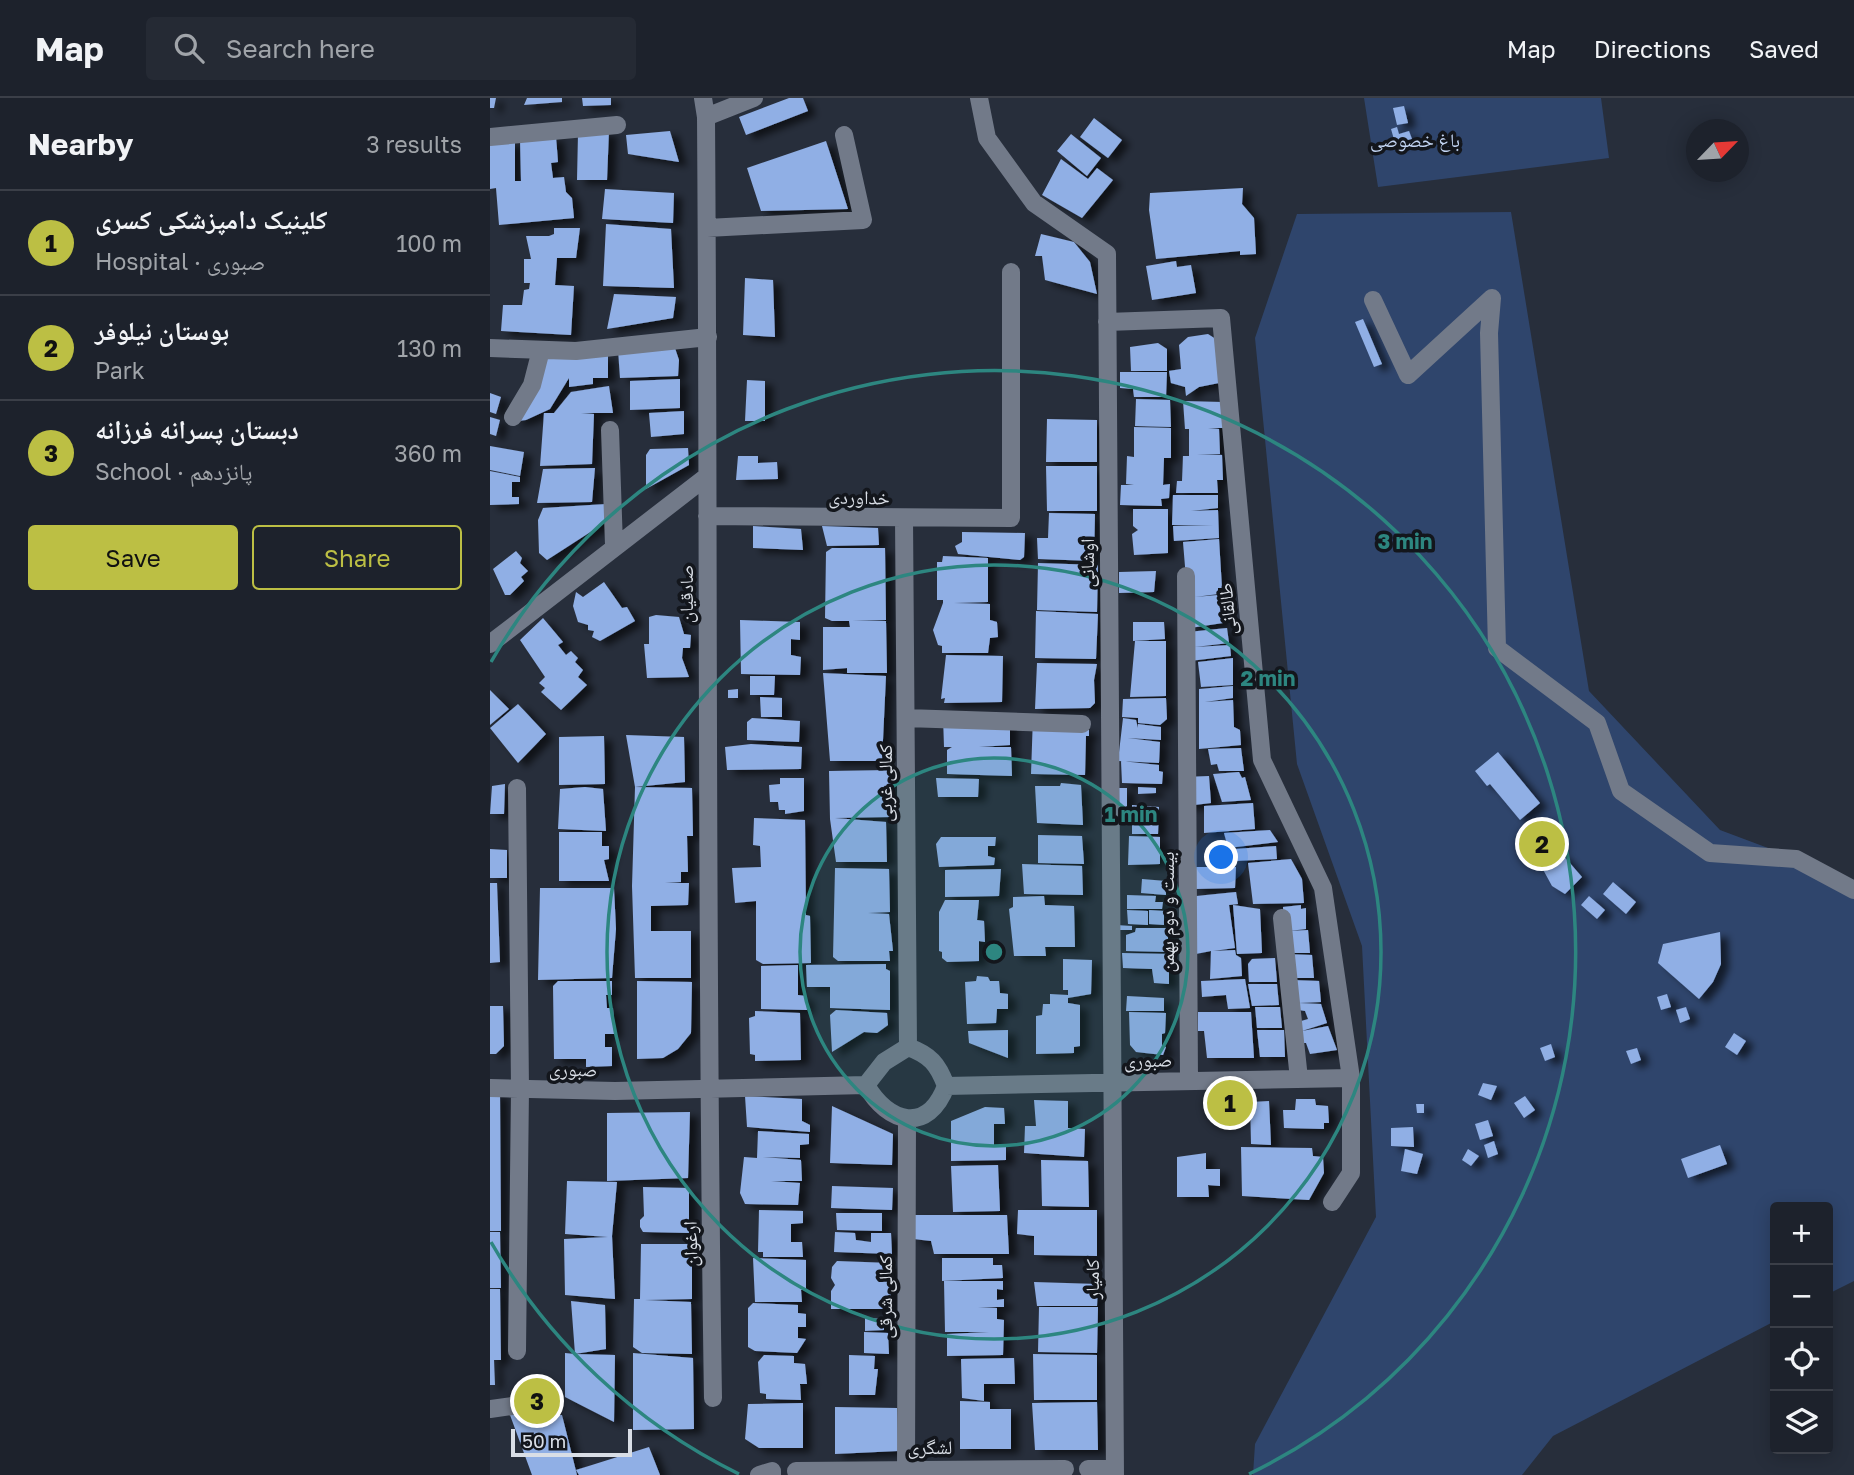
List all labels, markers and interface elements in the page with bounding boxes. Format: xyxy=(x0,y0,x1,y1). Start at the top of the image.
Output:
search box xyxy=(146,17,636,80)
text: Map xyxy=(35,29,104,68)
icon: search xyxy=(170,29,208,67)
text: Search here xyxy=(226,33,375,64)
text: Map xyxy=(1507,34,1556,63)
text: Directions xyxy=(1594,34,1711,63)
text: Saved xyxy=(1749,34,1819,63)
north arrow xyxy=(1686,119,1749,182)
text: Nearby xyxy=(28,126,133,162)
park label: باغ خصوصی xyxy=(1370,128,1460,152)
text: 3 results xyxy=(366,130,462,158)
text: کلینیک دامپزشکی کسری xyxy=(95,204,328,235)
text: 1 xyxy=(45,229,57,257)
text: 100 m xyxy=(396,229,462,257)
text: Hospital · صبوری xyxy=(95,247,265,275)
text: بوستان نیلوفر xyxy=(95,315,229,346)
text: 2 xyxy=(44,334,58,362)
text: 130 m xyxy=(397,334,462,362)
text: Park xyxy=(95,356,145,384)
text: دبستان پسرانه فرزانه xyxy=(95,414,299,445)
text: 3 xyxy=(44,439,58,467)
text: 360 m xyxy=(394,439,462,467)
text: School · پانزدهم xyxy=(95,457,252,485)
street label: خداوردی xyxy=(828,484,890,510)
button: Save xyxy=(28,525,238,590)
button: Share xyxy=(252,525,462,590)
text: 3 min xyxy=(1378,528,1432,554)
street label: اوشانی xyxy=(1075,538,1099,588)
street label: صادقیان xyxy=(674,565,698,623)
street label: طالقانی xyxy=(1213,582,1241,636)
text: 2 min xyxy=(1241,665,1295,691)
street label: کمالی غربی xyxy=(873,744,897,822)
text: 1 min xyxy=(1105,801,1157,827)
pin: 2 xyxy=(1519,818,1565,870)
your location xyxy=(1204,840,1238,874)
street label: بیست و دوم بهمن xyxy=(1155,852,1181,972)
centre of rings xyxy=(982,940,1006,964)
street label: صبوری xyxy=(1124,1048,1172,1072)
street label: صبوری xyxy=(549,1057,597,1081)
pin: 1 xyxy=(1207,1077,1253,1129)
map controls xyxy=(1770,1202,1833,1454)
button: + xyxy=(1770,1202,1833,1265)
street label: ارغوان xyxy=(678,1221,702,1267)
street label: کمالی شرقی xyxy=(873,1255,897,1339)
street label: کامیار xyxy=(1080,1259,1104,1300)
button: − xyxy=(1770,1265,1833,1328)
button: locate xyxy=(1770,1328,1833,1391)
pin: 3 xyxy=(514,1375,560,1427)
button: layers xyxy=(1770,1391,1833,1454)
scale bar xyxy=(511,1426,632,1458)
text: 50 m xyxy=(522,1429,566,1452)
street label: لشگری xyxy=(908,1435,952,1459)

